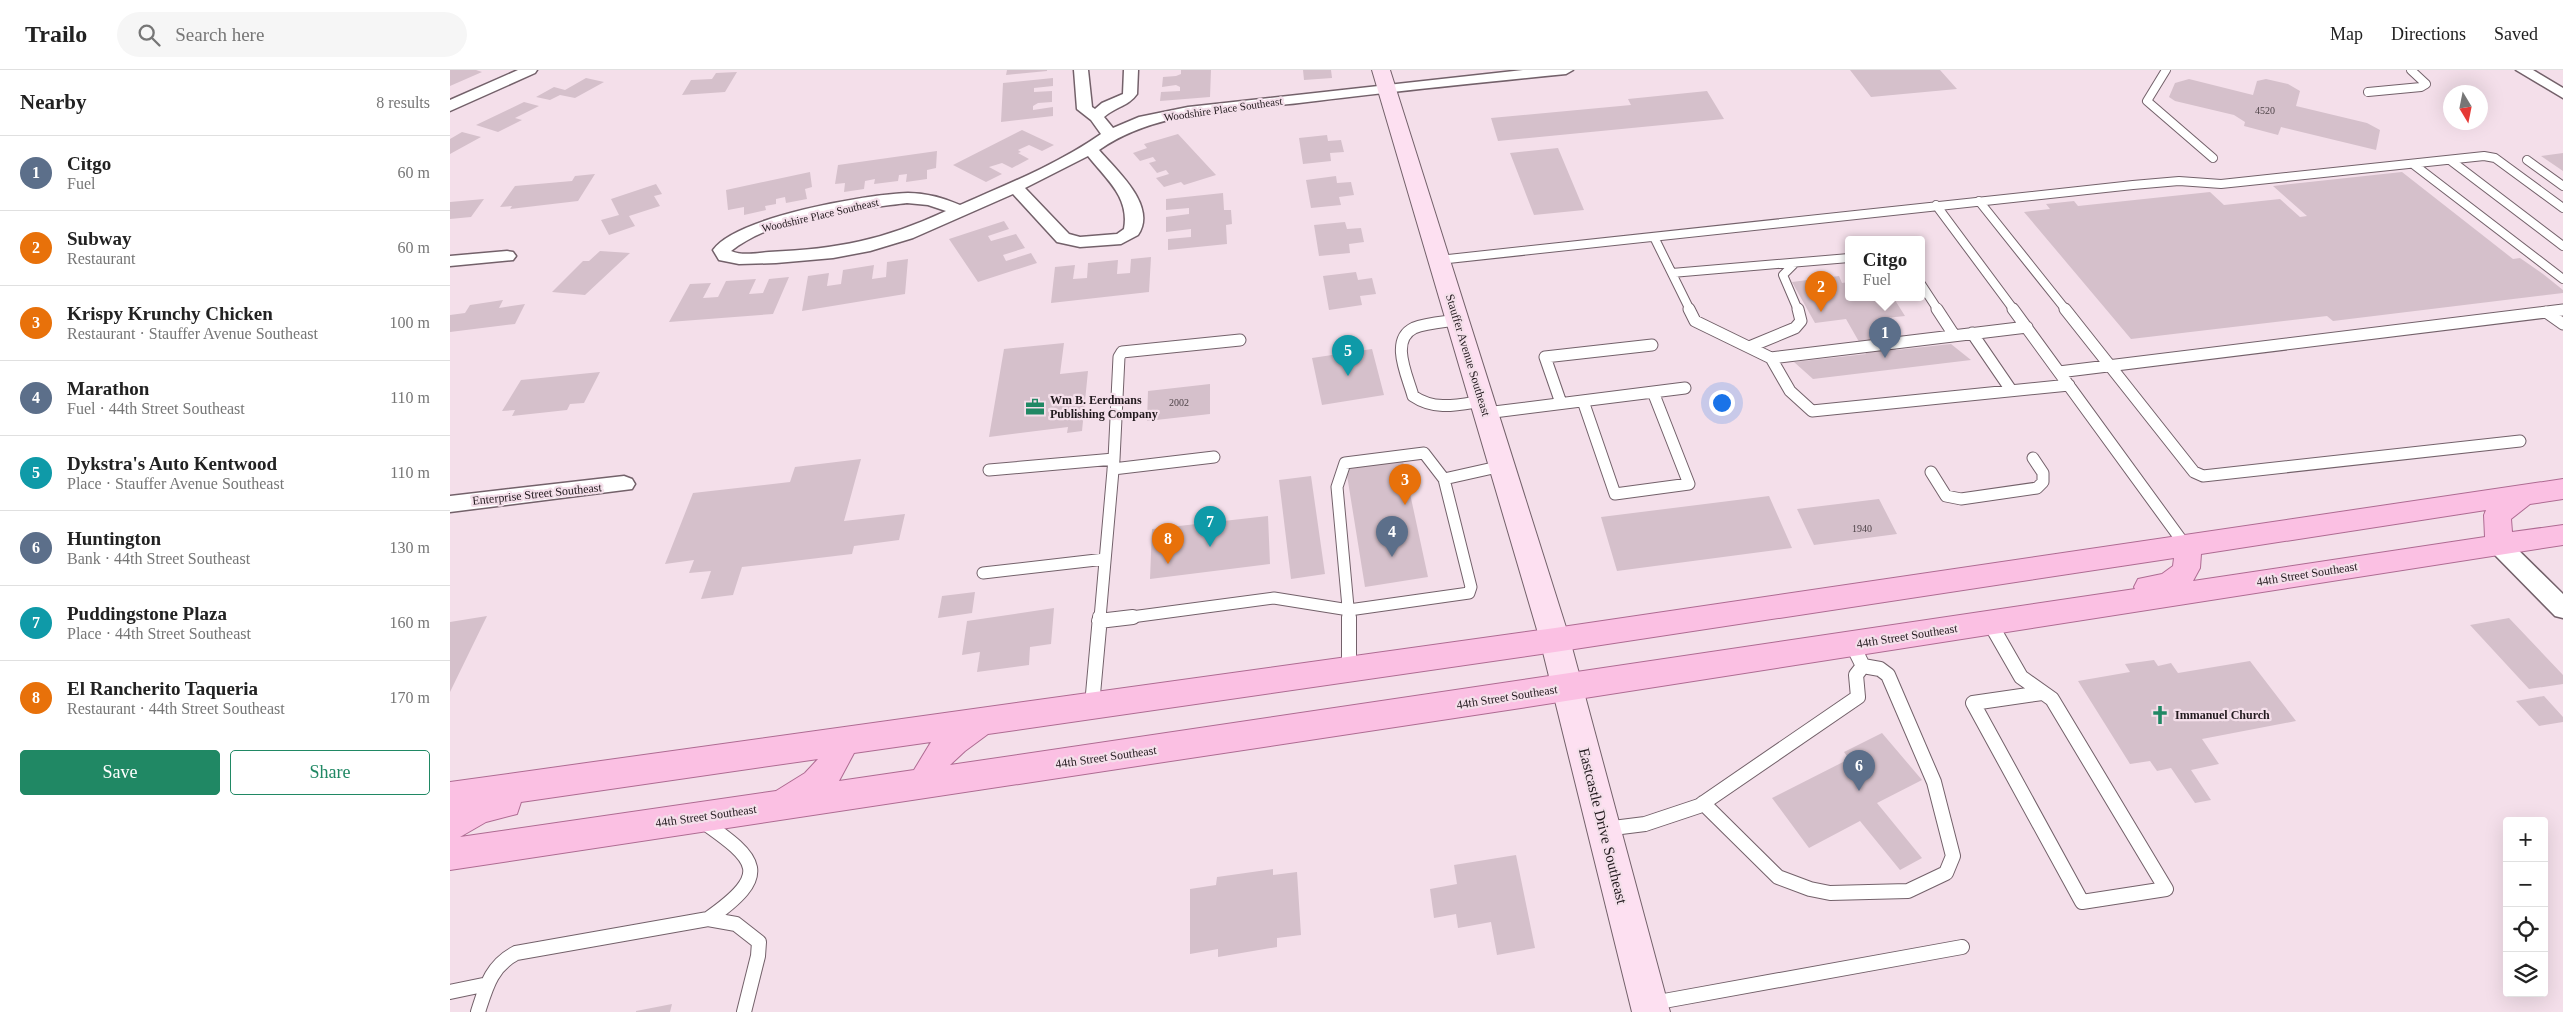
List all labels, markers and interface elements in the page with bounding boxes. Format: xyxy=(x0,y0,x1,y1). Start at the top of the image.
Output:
search box xyxy=(117,12,467,57)
text: Trailo xyxy=(25,21,87,47)
icon: search xyxy=(135,21,163,49)
text: Search here xyxy=(175,24,264,45)
text: Map xyxy=(2330,24,2363,44)
text: Directions xyxy=(2391,24,2466,44)
text: Saved xyxy=(2494,24,2538,44)
north arrow xyxy=(2443,85,2488,130)
text: Nearby xyxy=(20,90,87,114)
text: 8 results xyxy=(376,94,430,111)
street label: Woodshire Place Southeast xyxy=(1163,95,1283,123)
house number: 4520 xyxy=(2255,105,2275,116)
text: Citgo xyxy=(67,153,111,174)
text: 1 xyxy=(32,164,40,181)
text: 60 m xyxy=(398,164,430,181)
text: Fuel xyxy=(67,175,95,192)
street label: Woodshire Place Southeast xyxy=(760,196,880,234)
text: Subway xyxy=(67,228,131,249)
popup xyxy=(1845,236,1925,301)
text: 2 xyxy=(32,239,40,256)
text: 60 m xyxy=(398,239,430,256)
text: Citgo xyxy=(1863,249,1907,270)
text: Restaurant xyxy=(67,250,135,267)
pin: 2 xyxy=(1805,271,1837,312)
text: Fuel xyxy=(1863,271,1891,288)
street label: Stauffer Avenue Southeast xyxy=(1443,292,1493,418)
text: Krispy Krunchy Chicken xyxy=(67,303,273,324)
text: 3 xyxy=(32,314,40,331)
text: 100 m xyxy=(390,314,430,331)
pin: 1 xyxy=(1869,317,1901,358)
text: Restaurant · Stauffer Avenue Southeast xyxy=(67,325,318,342)
pin: 5 xyxy=(1332,335,1364,376)
text: Marathon xyxy=(67,378,149,399)
text: 4 xyxy=(32,389,40,406)
text: 110 m xyxy=(390,389,430,406)
your location xyxy=(1709,390,1735,416)
place label: Wm B. Eerdmans Publishing Company xyxy=(1050,393,1158,421)
office icon: Wm B. Eerdmans Publishing Company xyxy=(1024,396,1046,418)
house number: 2002 xyxy=(1169,397,1189,408)
text: Fuel · 44th Street Southeast xyxy=(67,400,245,417)
text: Dykstra's Auto Kentwood xyxy=(67,453,277,474)
text: 5 xyxy=(32,464,40,481)
text: 110 m xyxy=(390,464,430,481)
pin: 3 xyxy=(1389,464,1421,505)
text: Place · Stauffer Avenue Southeast xyxy=(67,475,284,492)
street label: Enterprise Street Southeast xyxy=(472,480,603,508)
pin: 7 xyxy=(1194,506,1226,547)
pin: 4 xyxy=(1376,516,1408,557)
pin: 8 xyxy=(1152,523,1184,564)
house number: 1940 xyxy=(1852,523,1872,534)
text: Huntington xyxy=(67,528,161,549)
text: 6 xyxy=(32,539,40,556)
text: 130 m xyxy=(390,539,430,556)
text: Bank · 44th Street Southeast xyxy=(67,550,250,567)
street label: 44th Street Southeast xyxy=(2256,559,2359,589)
text: Puddingstone Plaza xyxy=(67,603,227,624)
text: 7 xyxy=(32,614,40,631)
text: 160 m xyxy=(390,614,430,631)
street label: 44th Street Southeast xyxy=(1856,621,1959,651)
text: Place · 44th Street Southeast xyxy=(67,625,251,642)
text: El Rancherito Taqueria xyxy=(67,678,258,699)
street label: 44th Street Southeast xyxy=(1456,682,1559,712)
text: 8 xyxy=(32,689,40,706)
text: 170 m xyxy=(390,689,430,706)
text: Restaurant · 44th Street Southeast xyxy=(67,700,285,717)
church icon: Immanuel Church xyxy=(2149,704,2171,726)
place label: Immanuel Church xyxy=(2175,708,2270,722)
street label: 44th Street Southeast xyxy=(1055,743,1158,771)
street label: Eastcastle Drive Southeast xyxy=(1576,746,1630,906)
button: Save xyxy=(20,750,220,795)
button: Share xyxy=(230,750,430,795)
pin: 6 xyxy=(1843,750,1875,791)
street label: 44th Street Southeast xyxy=(655,802,758,830)
map controls xyxy=(2503,817,2548,997)
button: + xyxy=(2503,817,2548,862)
button: − xyxy=(2503,862,2548,907)
button: locate xyxy=(2503,907,2548,952)
button: layers xyxy=(2503,952,2548,997)

